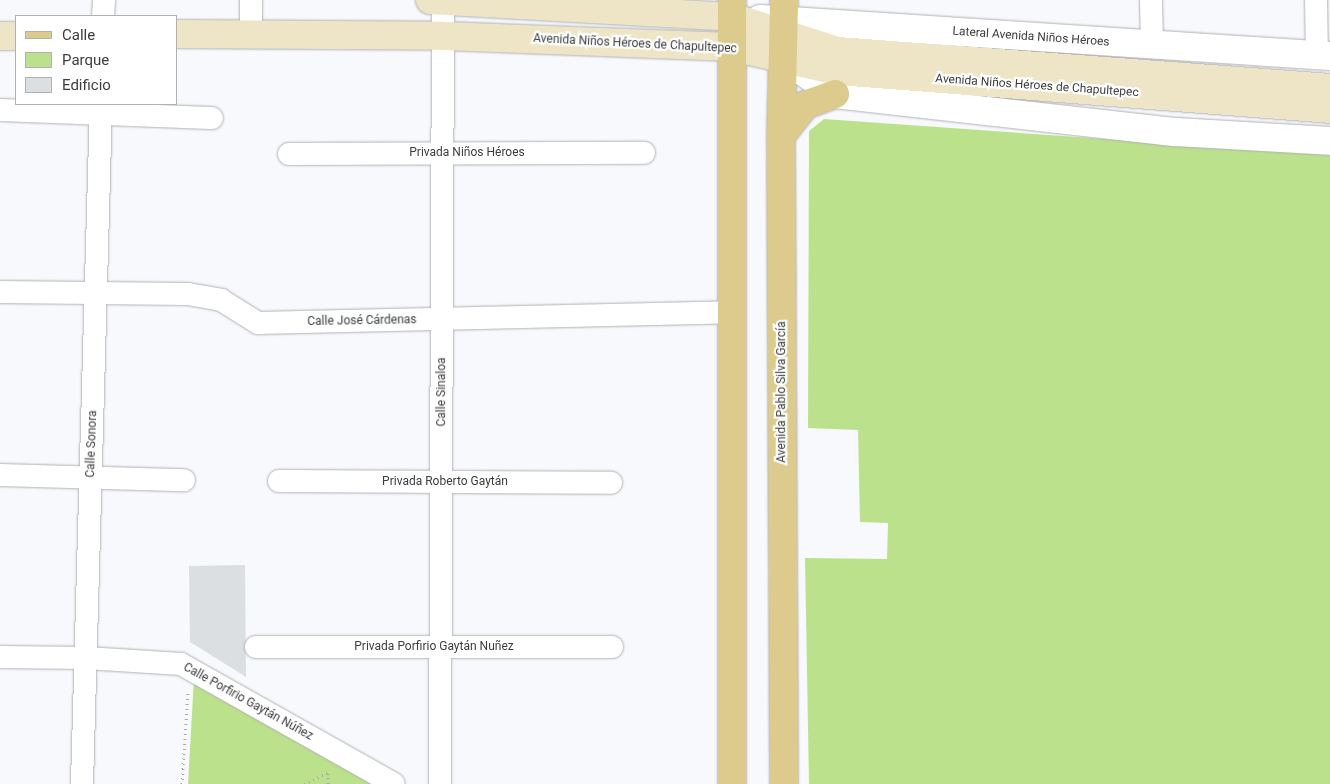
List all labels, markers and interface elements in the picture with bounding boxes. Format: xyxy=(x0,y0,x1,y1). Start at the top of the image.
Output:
legend xyxy=(15,15,178,105)
street label: Lateral Avenida Niños Héroes xyxy=(952,24,1110,50)
text: Calle xyxy=(62,26,95,44)
street label: Avenida Niños Héroes de Chapultepec xyxy=(533,31,737,57)
text: Parque xyxy=(62,51,109,69)
street label: Avenida Niños Héroes de Chapultepec xyxy=(935,72,1139,100)
text: Edificio xyxy=(62,76,111,94)
street label: Privada Niños Héroes xyxy=(409,146,525,160)
street label: Calle José Cárdenas xyxy=(307,313,417,329)
street label: Avenida Pablo Silva García xyxy=(775,321,789,463)
street label: Calle Sinaloa xyxy=(435,358,449,427)
street label: Calle Sonora xyxy=(84,410,100,478)
street label: Privada Roberto Gaytán xyxy=(382,475,508,489)
street label: Privada Porfirio Gaytán Nuñez xyxy=(354,640,514,654)
street label: Calle Porfirio Gaytán Núñez xyxy=(181,660,315,744)

